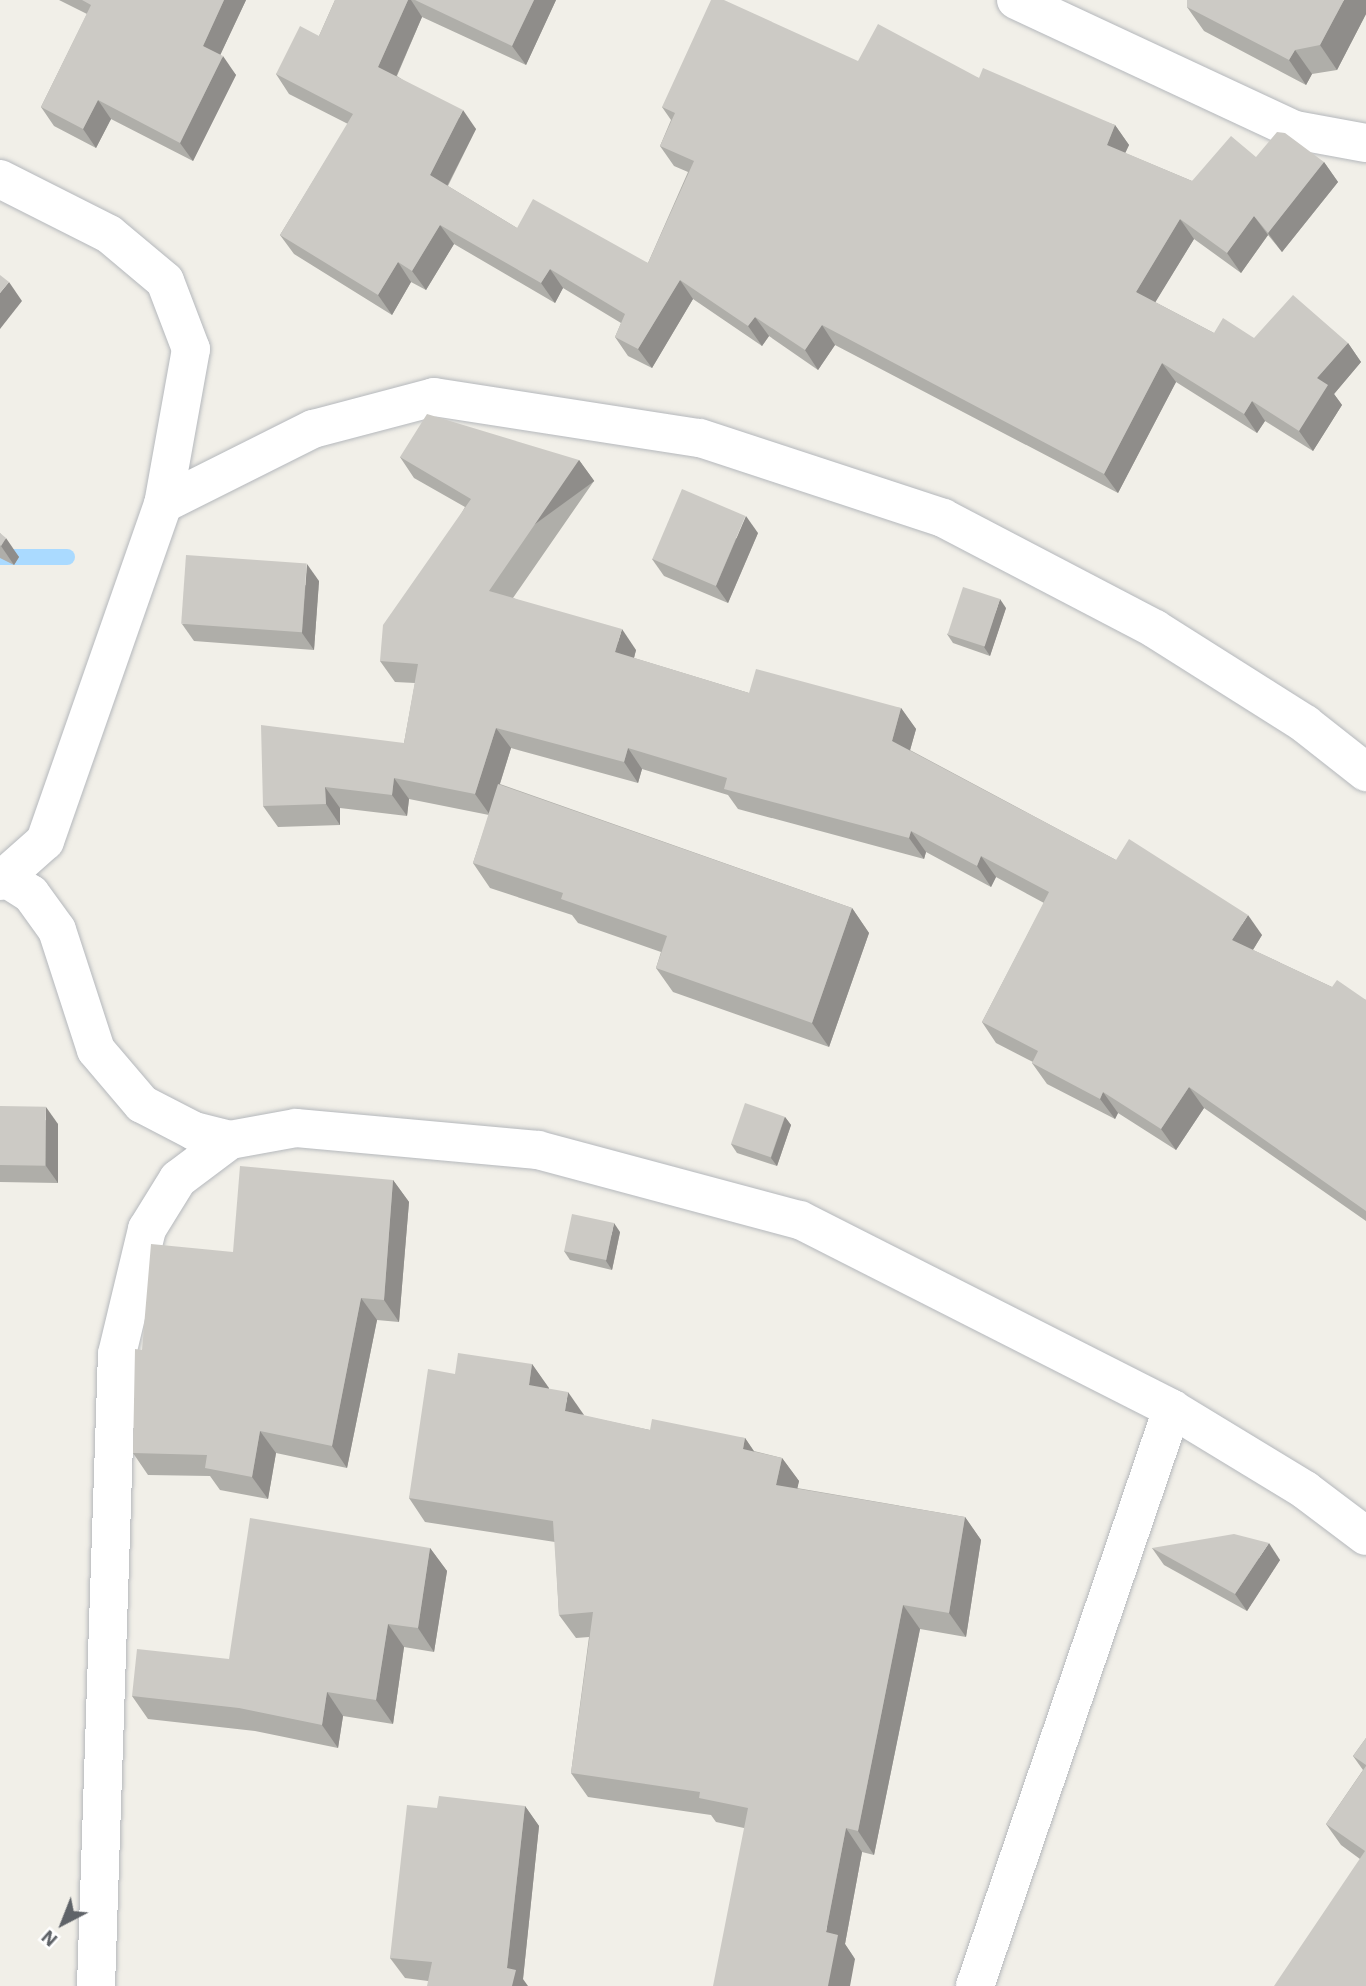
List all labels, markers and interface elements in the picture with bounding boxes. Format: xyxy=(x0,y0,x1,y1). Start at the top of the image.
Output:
north arrow xyxy=(28,1888,98,1958)
text: N xyxy=(36,1925,62,1952)

